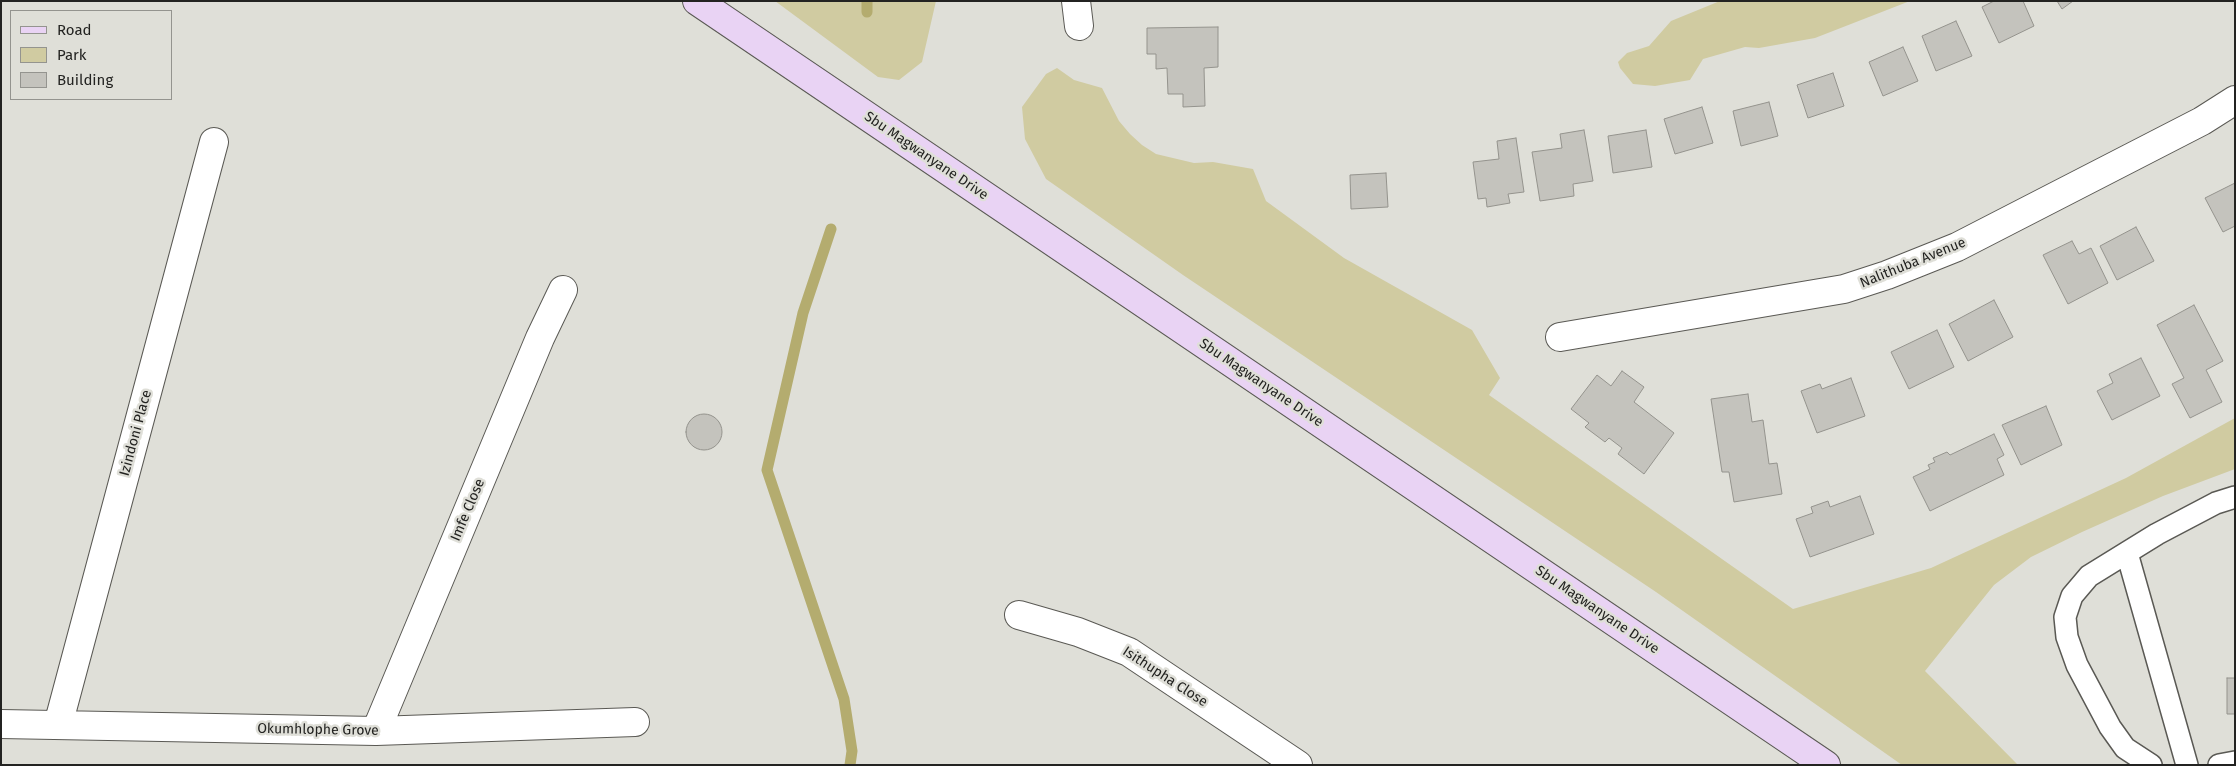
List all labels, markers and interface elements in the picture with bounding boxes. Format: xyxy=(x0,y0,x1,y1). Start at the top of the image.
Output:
legend xyxy=(10,10,172,100)
text: Road xyxy=(57,21,92,39)
text: Park xyxy=(57,46,87,64)
text: Building xyxy=(57,71,113,89)
street label: Sbu Magwanyane Drive xyxy=(861,108,991,204)
street label: Nalithuba Avenue xyxy=(1858,234,1968,292)
street label: Sbu Magwanyane Drive xyxy=(1196,335,1326,431)
street label: Izindoni Place xyxy=(116,388,156,478)
street label: Imfe Close xyxy=(447,476,489,544)
street label: Sbu Magwanyane Drive xyxy=(1532,562,1662,658)
street label: Isithupha Close xyxy=(1119,643,1211,711)
street label: Okumhlophe Grove xyxy=(257,721,379,739)

